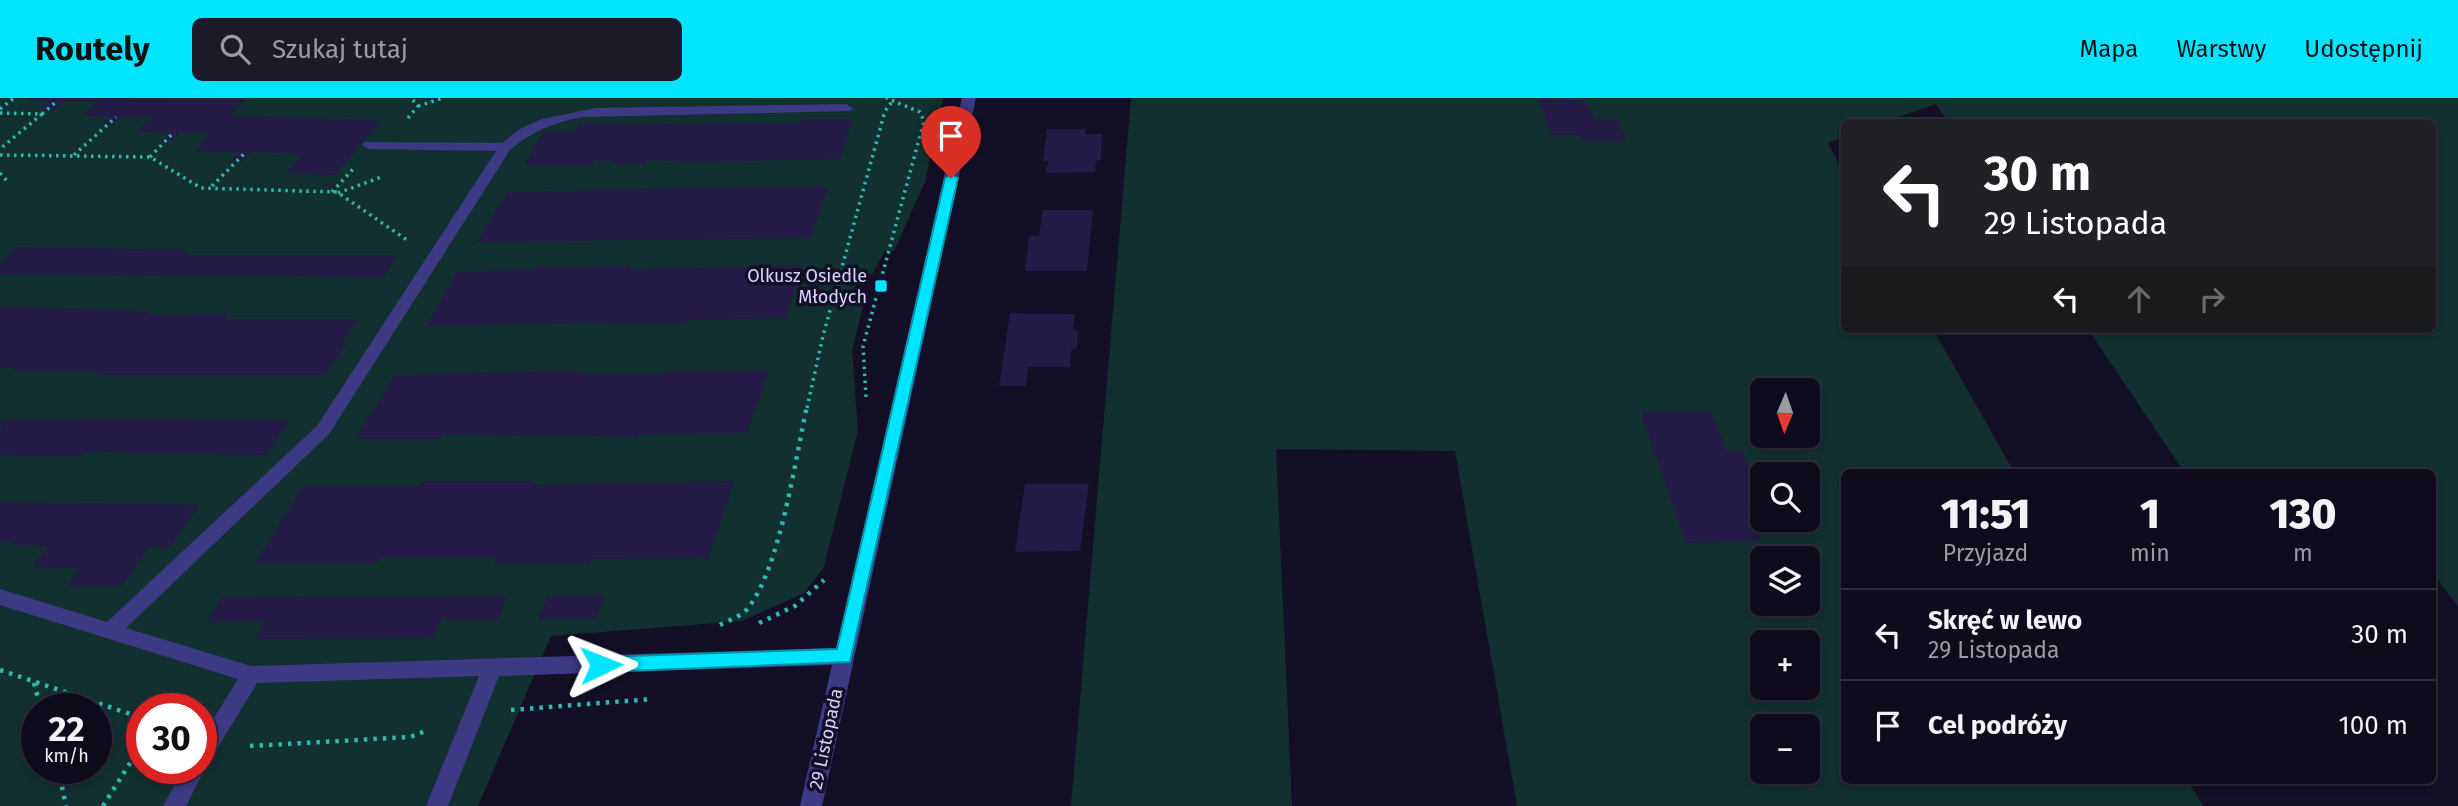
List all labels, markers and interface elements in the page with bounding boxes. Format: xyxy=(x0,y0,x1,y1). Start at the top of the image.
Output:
search box xyxy=(192,18,682,81)
text: Routely xyxy=(35,29,150,69)
icon: search xyxy=(216,30,254,68)
text: Szukaj tutaj xyxy=(272,34,408,65)
text: Mapa xyxy=(2080,35,2138,63)
text: Warstwy xyxy=(2176,35,2266,63)
text: Udostępnij xyxy=(2304,35,2423,63)
pin xyxy=(921,106,981,178)
icon: arrive xyxy=(932,117,970,155)
text: 30 m xyxy=(1984,144,2091,203)
icon: left xyxy=(1869,147,1960,238)
text: 29 Listopada xyxy=(1984,204,2167,242)
place label: Olkusz Osiedle Młodych xyxy=(747,265,867,308)
marker: Olkusz Osiedle Młodych xyxy=(873,278,889,294)
icon: left xyxy=(2047,280,2085,318)
icon: ahead xyxy=(2120,280,2158,318)
icon: right xyxy=(2193,280,2231,318)
north arrow xyxy=(1750,378,1820,448)
map controls xyxy=(1750,378,1820,784)
button: search xyxy=(1750,462,1820,532)
text: 11:51 xyxy=(1941,489,2030,539)
text: 1 xyxy=(2140,489,2160,539)
text: 130 xyxy=(2269,489,2336,539)
text: Przyjazd xyxy=(1943,539,2028,567)
text: min xyxy=(2130,539,2170,567)
text: m xyxy=(2293,539,2313,567)
button: layers xyxy=(1750,546,1820,616)
text: Skręć w lewo xyxy=(1928,605,2082,636)
icon: left xyxy=(1869,616,1907,654)
text: 30 m xyxy=(2351,619,2408,650)
position arrow xyxy=(564,628,638,702)
button: + xyxy=(1750,630,1820,700)
text: 29 Listopada xyxy=(1928,636,2060,664)
street label: 29 Listopada xyxy=(805,686,847,792)
speed limit sign: 30 xyxy=(126,693,217,784)
icon: arrive xyxy=(1869,707,1907,745)
text: 22 xyxy=(48,708,85,750)
text: Cel podróży xyxy=(1928,710,2067,741)
text: 100 m xyxy=(2339,710,2408,741)
button: − xyxy=(1750,714,1820,784)
text: km/h xyxy=(44,745,89,767)

